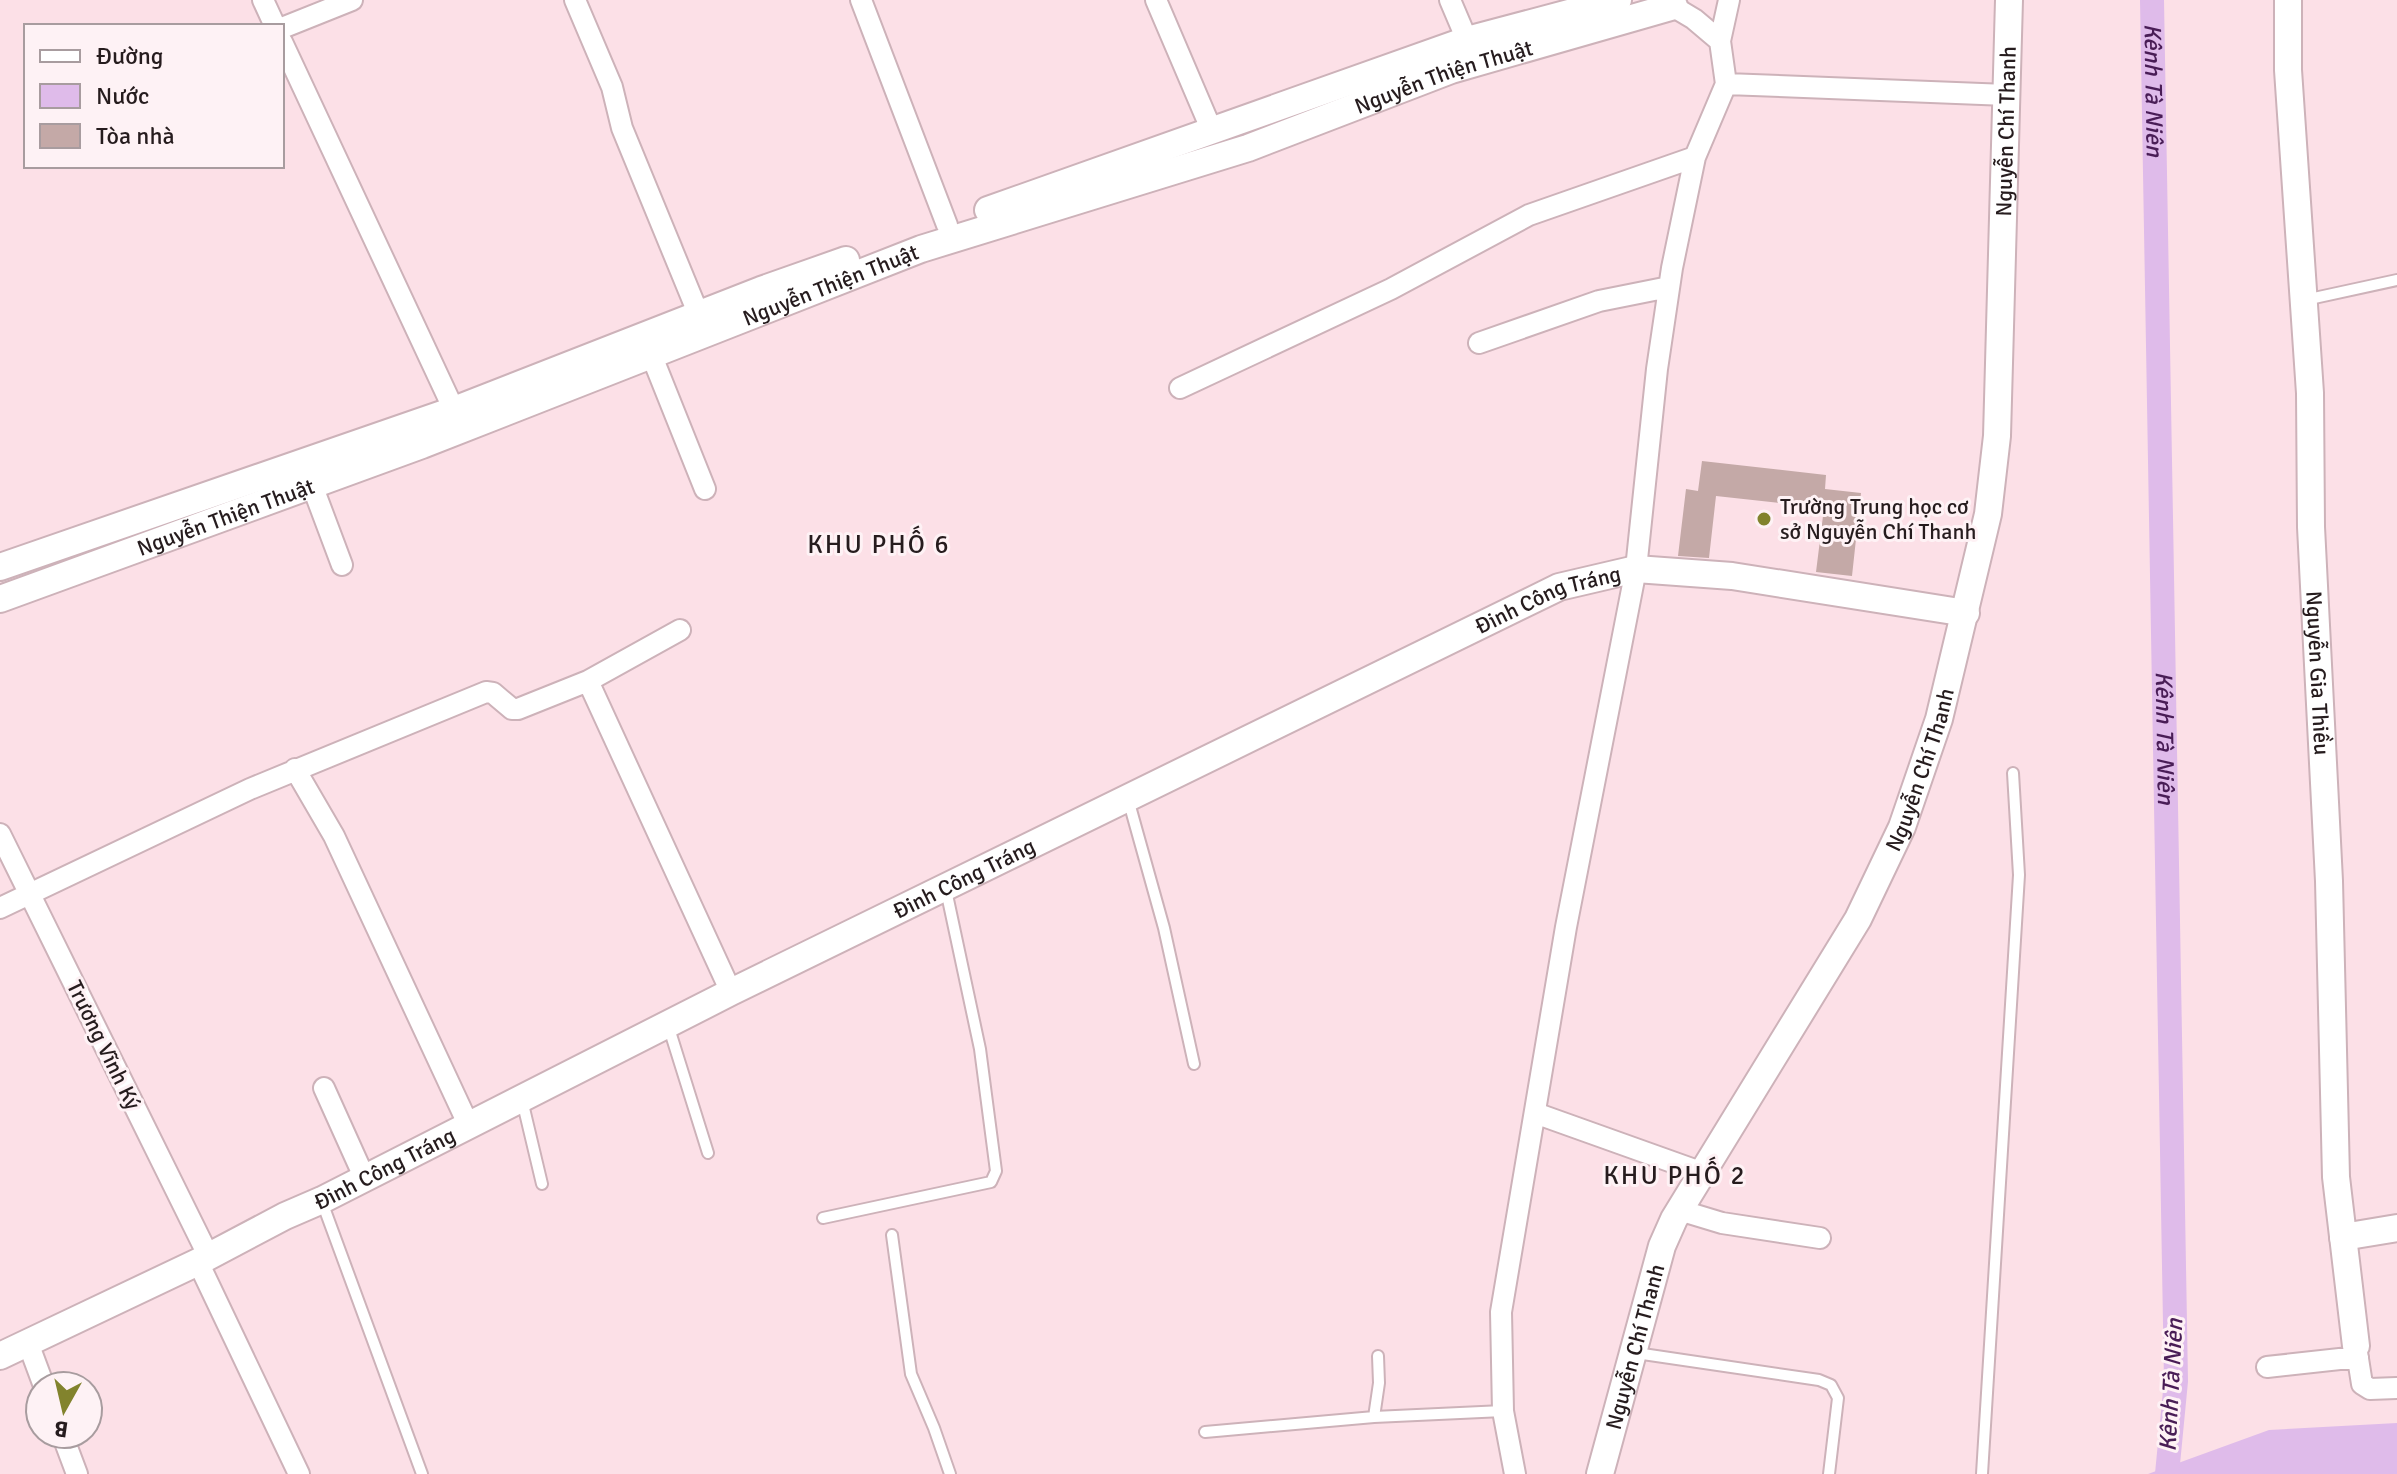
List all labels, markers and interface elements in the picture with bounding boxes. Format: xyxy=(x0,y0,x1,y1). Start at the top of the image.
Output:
water label: Kênh Tà Niên xyxy=(2137,23,2170,158)
legend xyxy=(24,24,284,168)
street label: Nguyễn Thiện Thuật xyxy=(1351,34,1536,119)
text: Đường xyxy=(96,41,163,71)
street label: Nguyễn Chí Thanh xyxy=(1990,46,2021,217)
text: Nước xyxy=(96,81,149,111)
text: Tòa nhà xyxy=(96,121,175,151)
street label: Nguyễn Thiện Thuật xyxy=(739,238,922,331)
street label: Nguyễn Thiện Thuật xyxy=(133,472,318,561)
place label: Trường Trung học cơ sở Nguyễn Chí Thanh xyxy=(1780,493,1976,545)
marker: Trường Trung học cơ sở Nguyễn Chí Thanh xyxy=(1755,510,1773,528)
district label: KHU PHỐ 6 xyxy=(807,525,951,561)
street label: Đinh Công Tráng xyxy=(1470,560,1623,640)
street label: Nguyễn Gia Thiều xyxy=(2301,590,2336,756)
water label: Kênh Tà Niên xyxy=(2149,671,2181,806)
street label: Nguyễn Chí Thanh xyxy=(1879,685,1959,855)
street label: Đinh Công Tráng xyxy=(888,832,1039,924)
street label: Trương Vĩnh Ký xyxy=(61,976,147,1115)
street label: Đinh Công Tráng xyxy=(310,1121,460,1215)
district label: KHU PHỐ 2 xyxy=(1603,1156,1747,1192)
street label: Nguyễn Chí Thanh xyxy=(1599,1261,1670,1432)
water label: Kênh Tà Niên xyxy=(2153,1317,2190,1452)
north arrow xyxy=(24,1370,104,1450)
text: B xyxy=(53,1415,70,1444)

